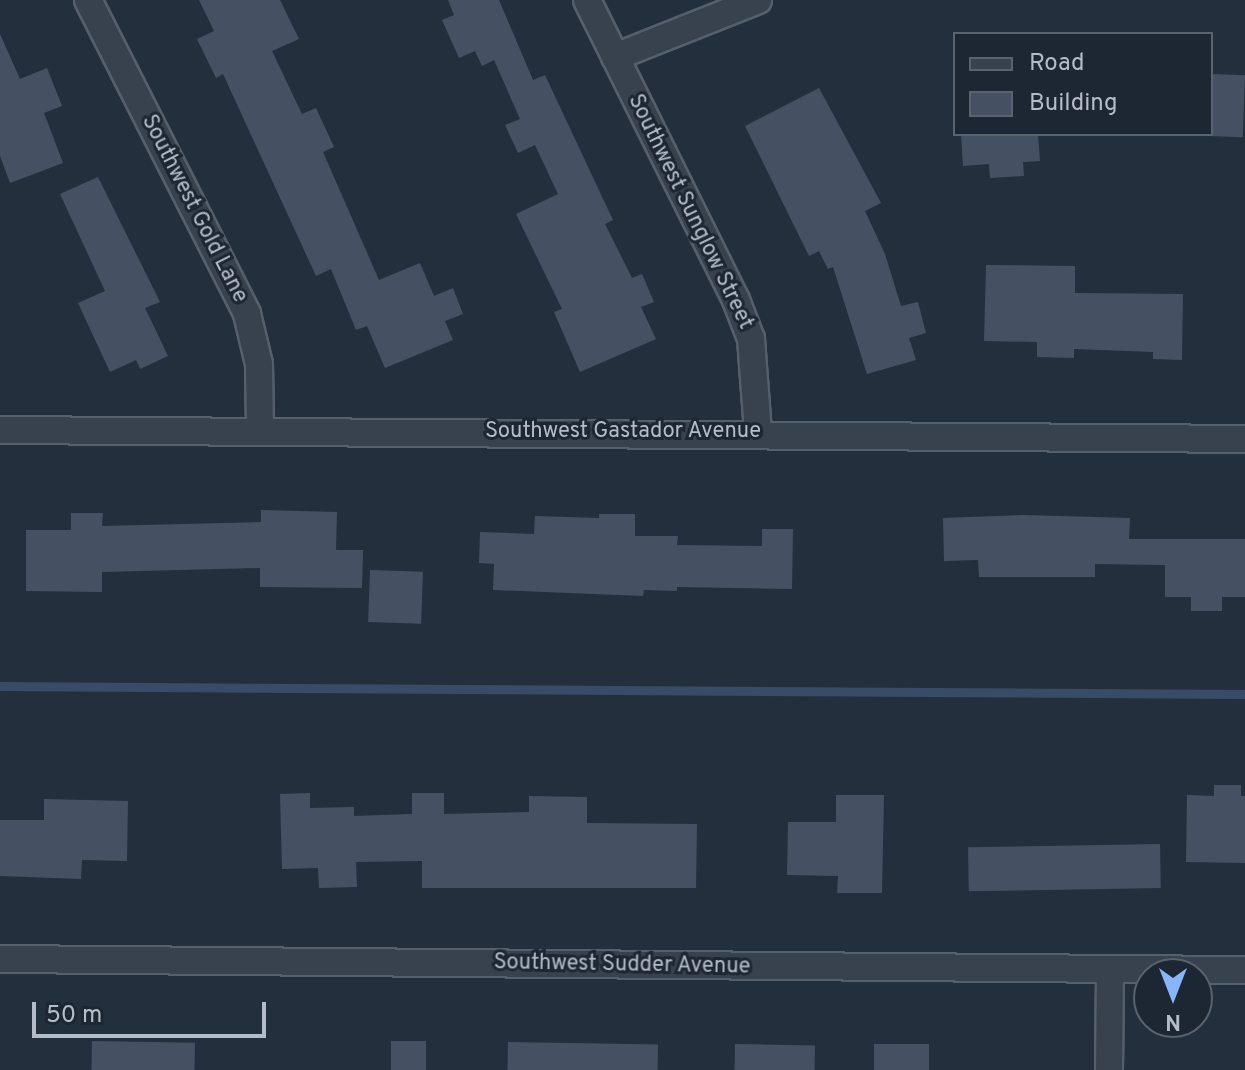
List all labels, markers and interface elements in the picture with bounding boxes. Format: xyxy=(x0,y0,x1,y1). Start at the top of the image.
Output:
legend xyxy=(953,32,1213,136)
text: Road xyxy=(1029,49,1085,79)
text: Building xyxy=(1029,89,1118,119)
street label: Southwest Sunglow Street xyxy=(622,90,758,334)
street label: Southwest Gold Lane xyxy=(135,111,253,307)
street label: Southwest Gastador Avenue xyxy=(485,419,761,445)
street label: Southwest Sudder Avenue xyxy=(493,950,751,980)
north arrow xyxy=(1133,958,1213,1038)
scale bar xyxy=(36,986,270,1036)
text: 50 m xyxy=(46,1001,102,1031)
text: N xyxy=(1165,1007,1181,1034)

